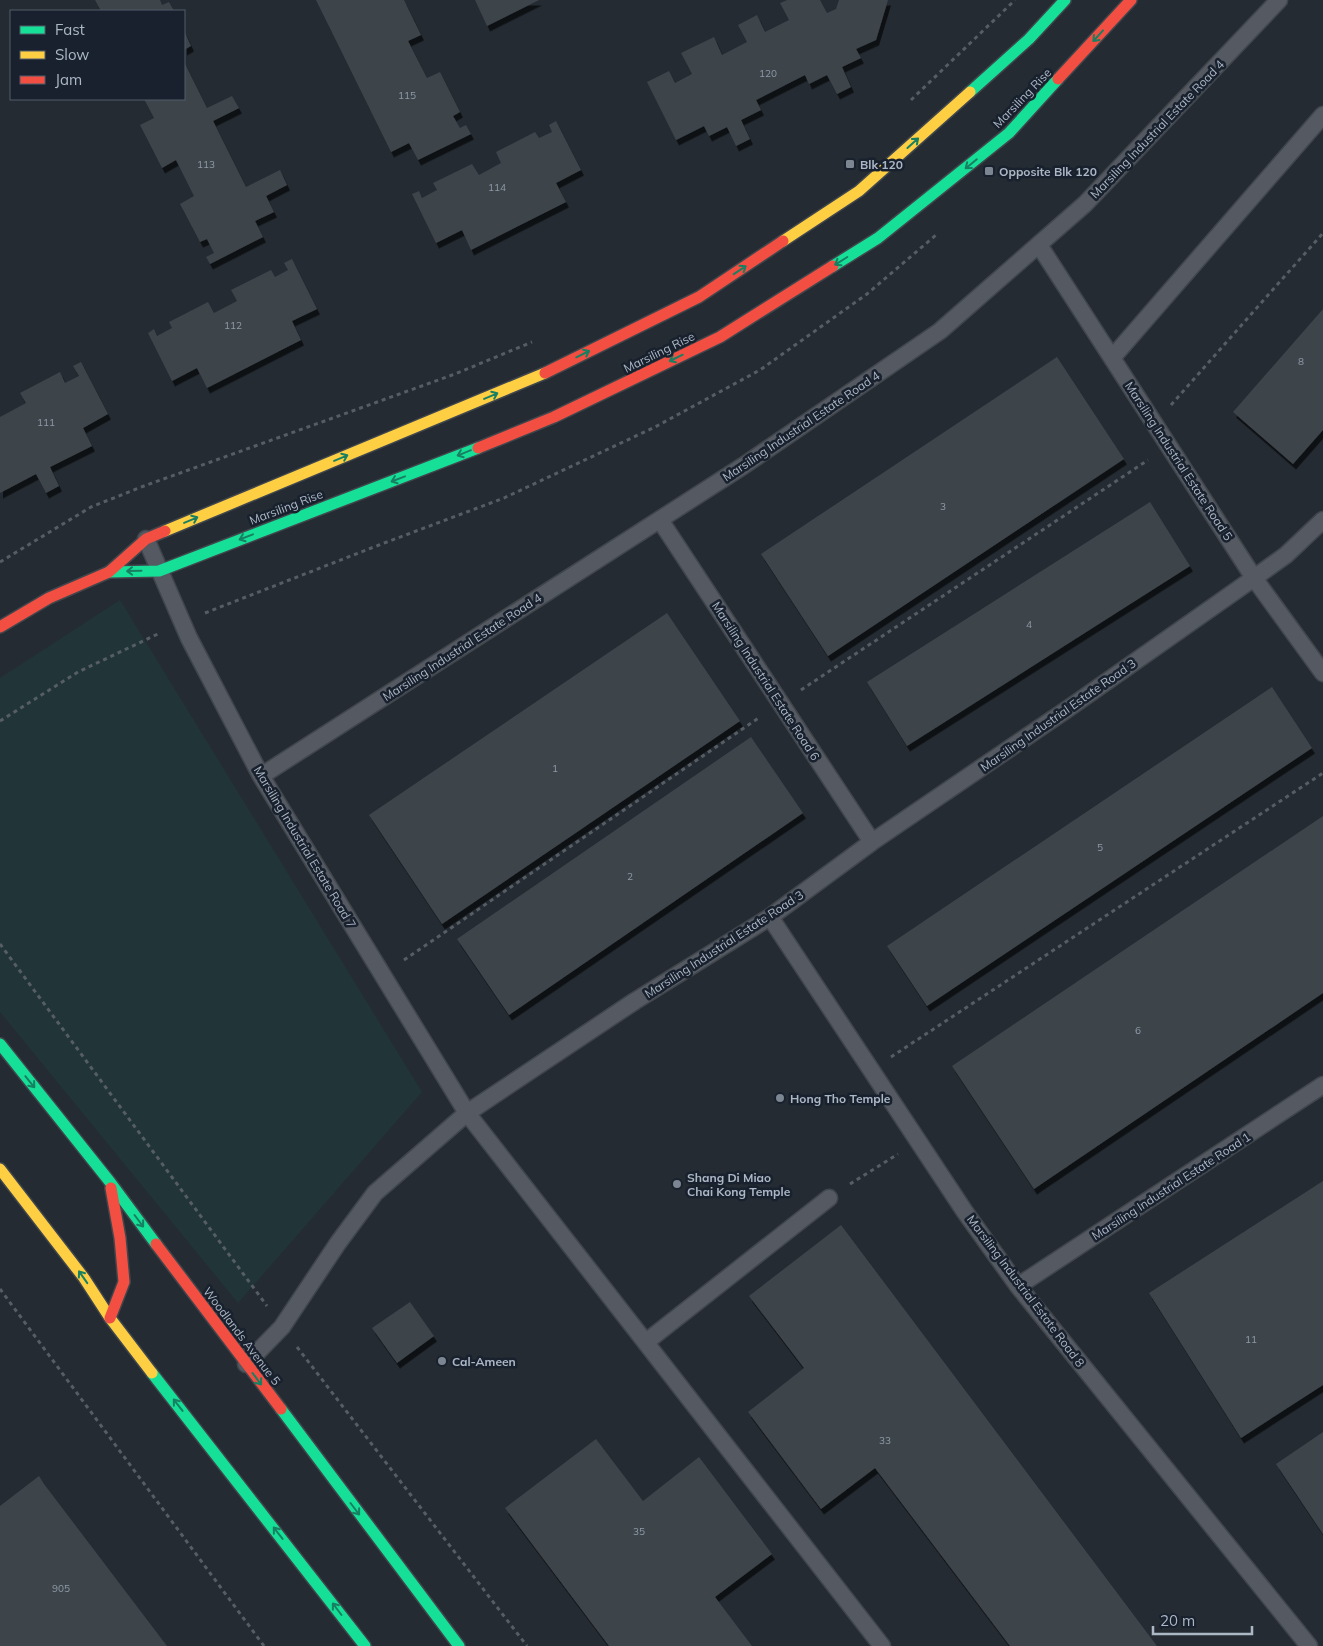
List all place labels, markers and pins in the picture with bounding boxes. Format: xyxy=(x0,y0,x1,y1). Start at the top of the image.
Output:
place label: Blk 120 xyxy=(860,157,903,172)
marker: Blk 120 xyxy=(844,158,856,170)
place label: Opposite Blk 120 xyxy=(999,164,1097,179)
marker: Opposite Blk 120 xyxy=(983,165,995,177)
place label: Hong Tho Temple xyxy=(790,1091,891,1106)
marker: Hong Tho Temple xyxy=(774,1092,786,1104)
place label: Shang Di Miao Chai Kong Temple xyxy=(687,1170,791,1199)
marker: Shang Di Miao Chai Kong Temple xyxy=(671,1178,683,1190)
place label: Cal-Ameen xyxy=(452,1354,516,1369)
marker: Cal-Ameen xyxy=(436,1355,448,1367)

